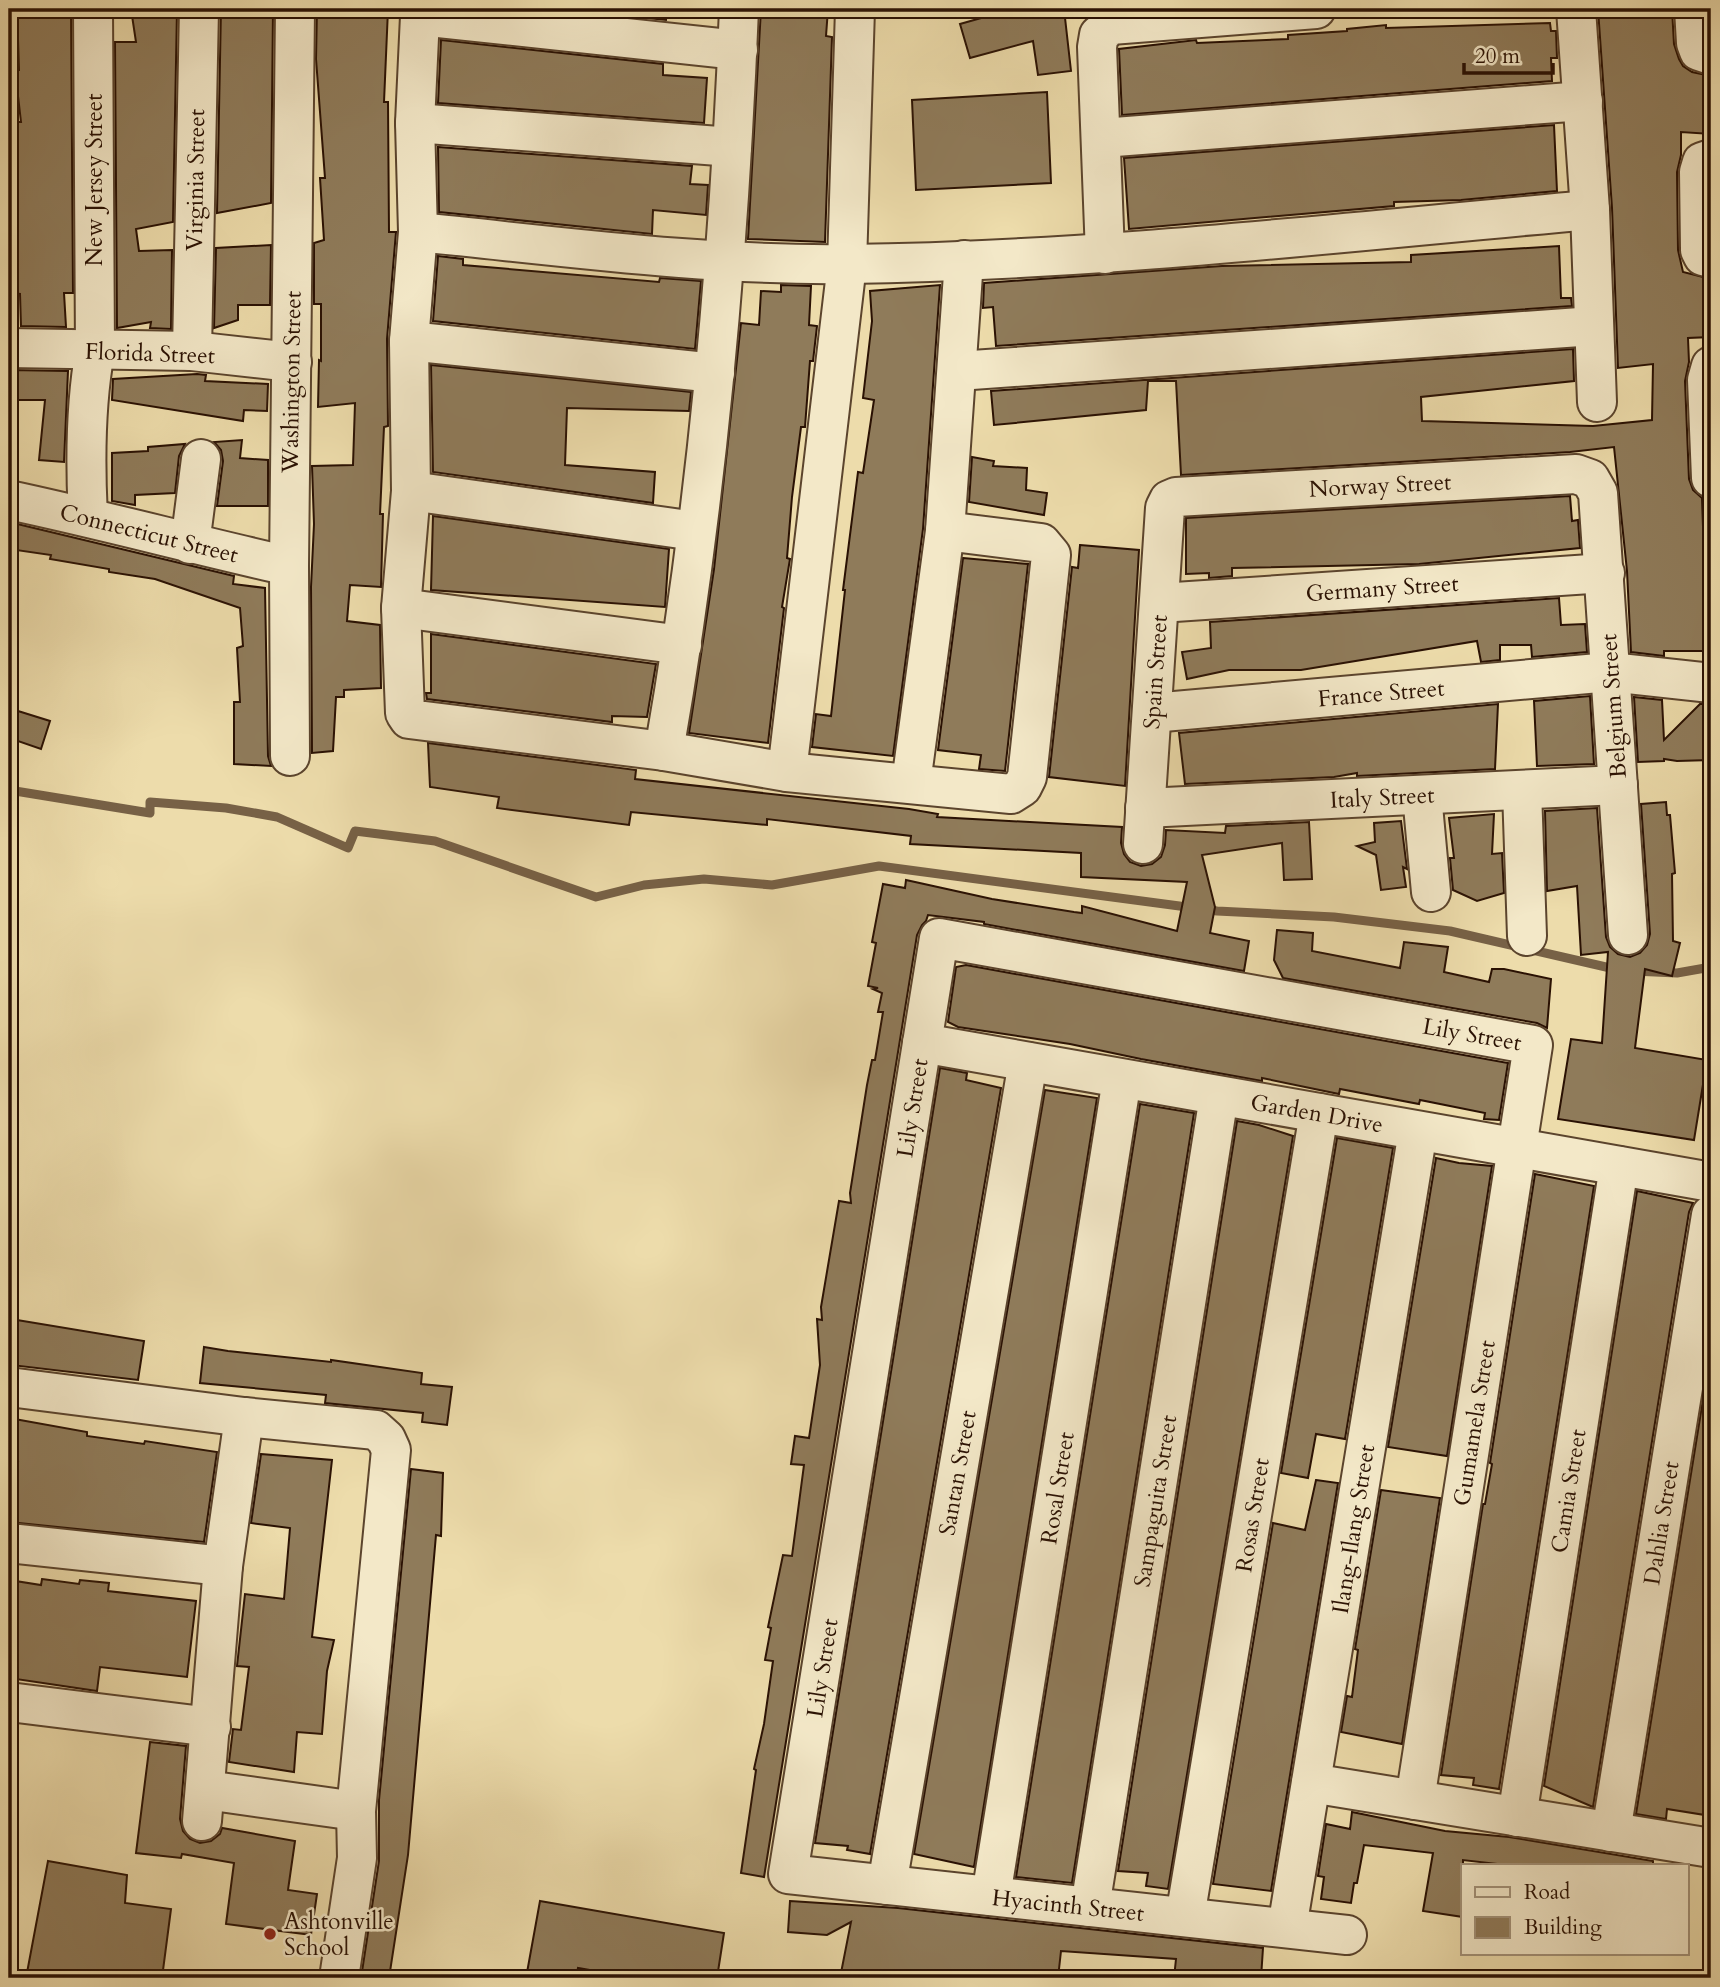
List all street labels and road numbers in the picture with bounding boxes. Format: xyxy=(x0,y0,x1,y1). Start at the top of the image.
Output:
street label: New Jersey Street xyxy=(79,93,110,267)
street label: Virginia Street xyxy=(179,109,212,251)
street label: Washington Street xyxy=(274,291,309,474)
street label: Florida Street xyxy=(85,336,215,371)
street label: Norway Street xyxy=(1308,466,1452,505)
street label: Connecticut Street xyxy=(56,496,241,571)
street label: Germany Street xyxy=(1305,568,1460,609)
street label: Spain Street xyxy=(1136,614,1175,730)
street label: Belgium Street xyxy=(1593,633,1634,779)
street label: France Street xyxy=(1316,673,1446,714)
street label: Italy Street xyxy=(1329,779,1435,816)
street label: Lily Street xyxy=(1420,1011,1524,1058)
street label: Lily Street xyxy=(889,1056,936,1160)
street label: Garden Drive xyxy=(1248,1087,1386,1140)
street label: Gumamela Street xyxy=(1446,1338,1503,1508)
street label: Santan Street xyxy=(931,1408,984,1538)
street label: Sampaguita Street xyxy=(1127,1413,1184,1589)
street label: Camia Street xyxy=(1543,1427,1594,1555)
street label: Rosal Street xyxy=(1033,1430,1082,1546)
street label: Ilang-Ilang Street xyxy=(1325,1442,1382,1616)
street label: Rosas Street xyxy=(1228,1456,1277,1574)
street label: Dahlia Street xyxy=(1636,1459,1687,1587)
street label: Lily Street xyxy=(799,1616,846,1720)
street label: Hyacinth Street xyxy=(990,1882,1146,1929)

